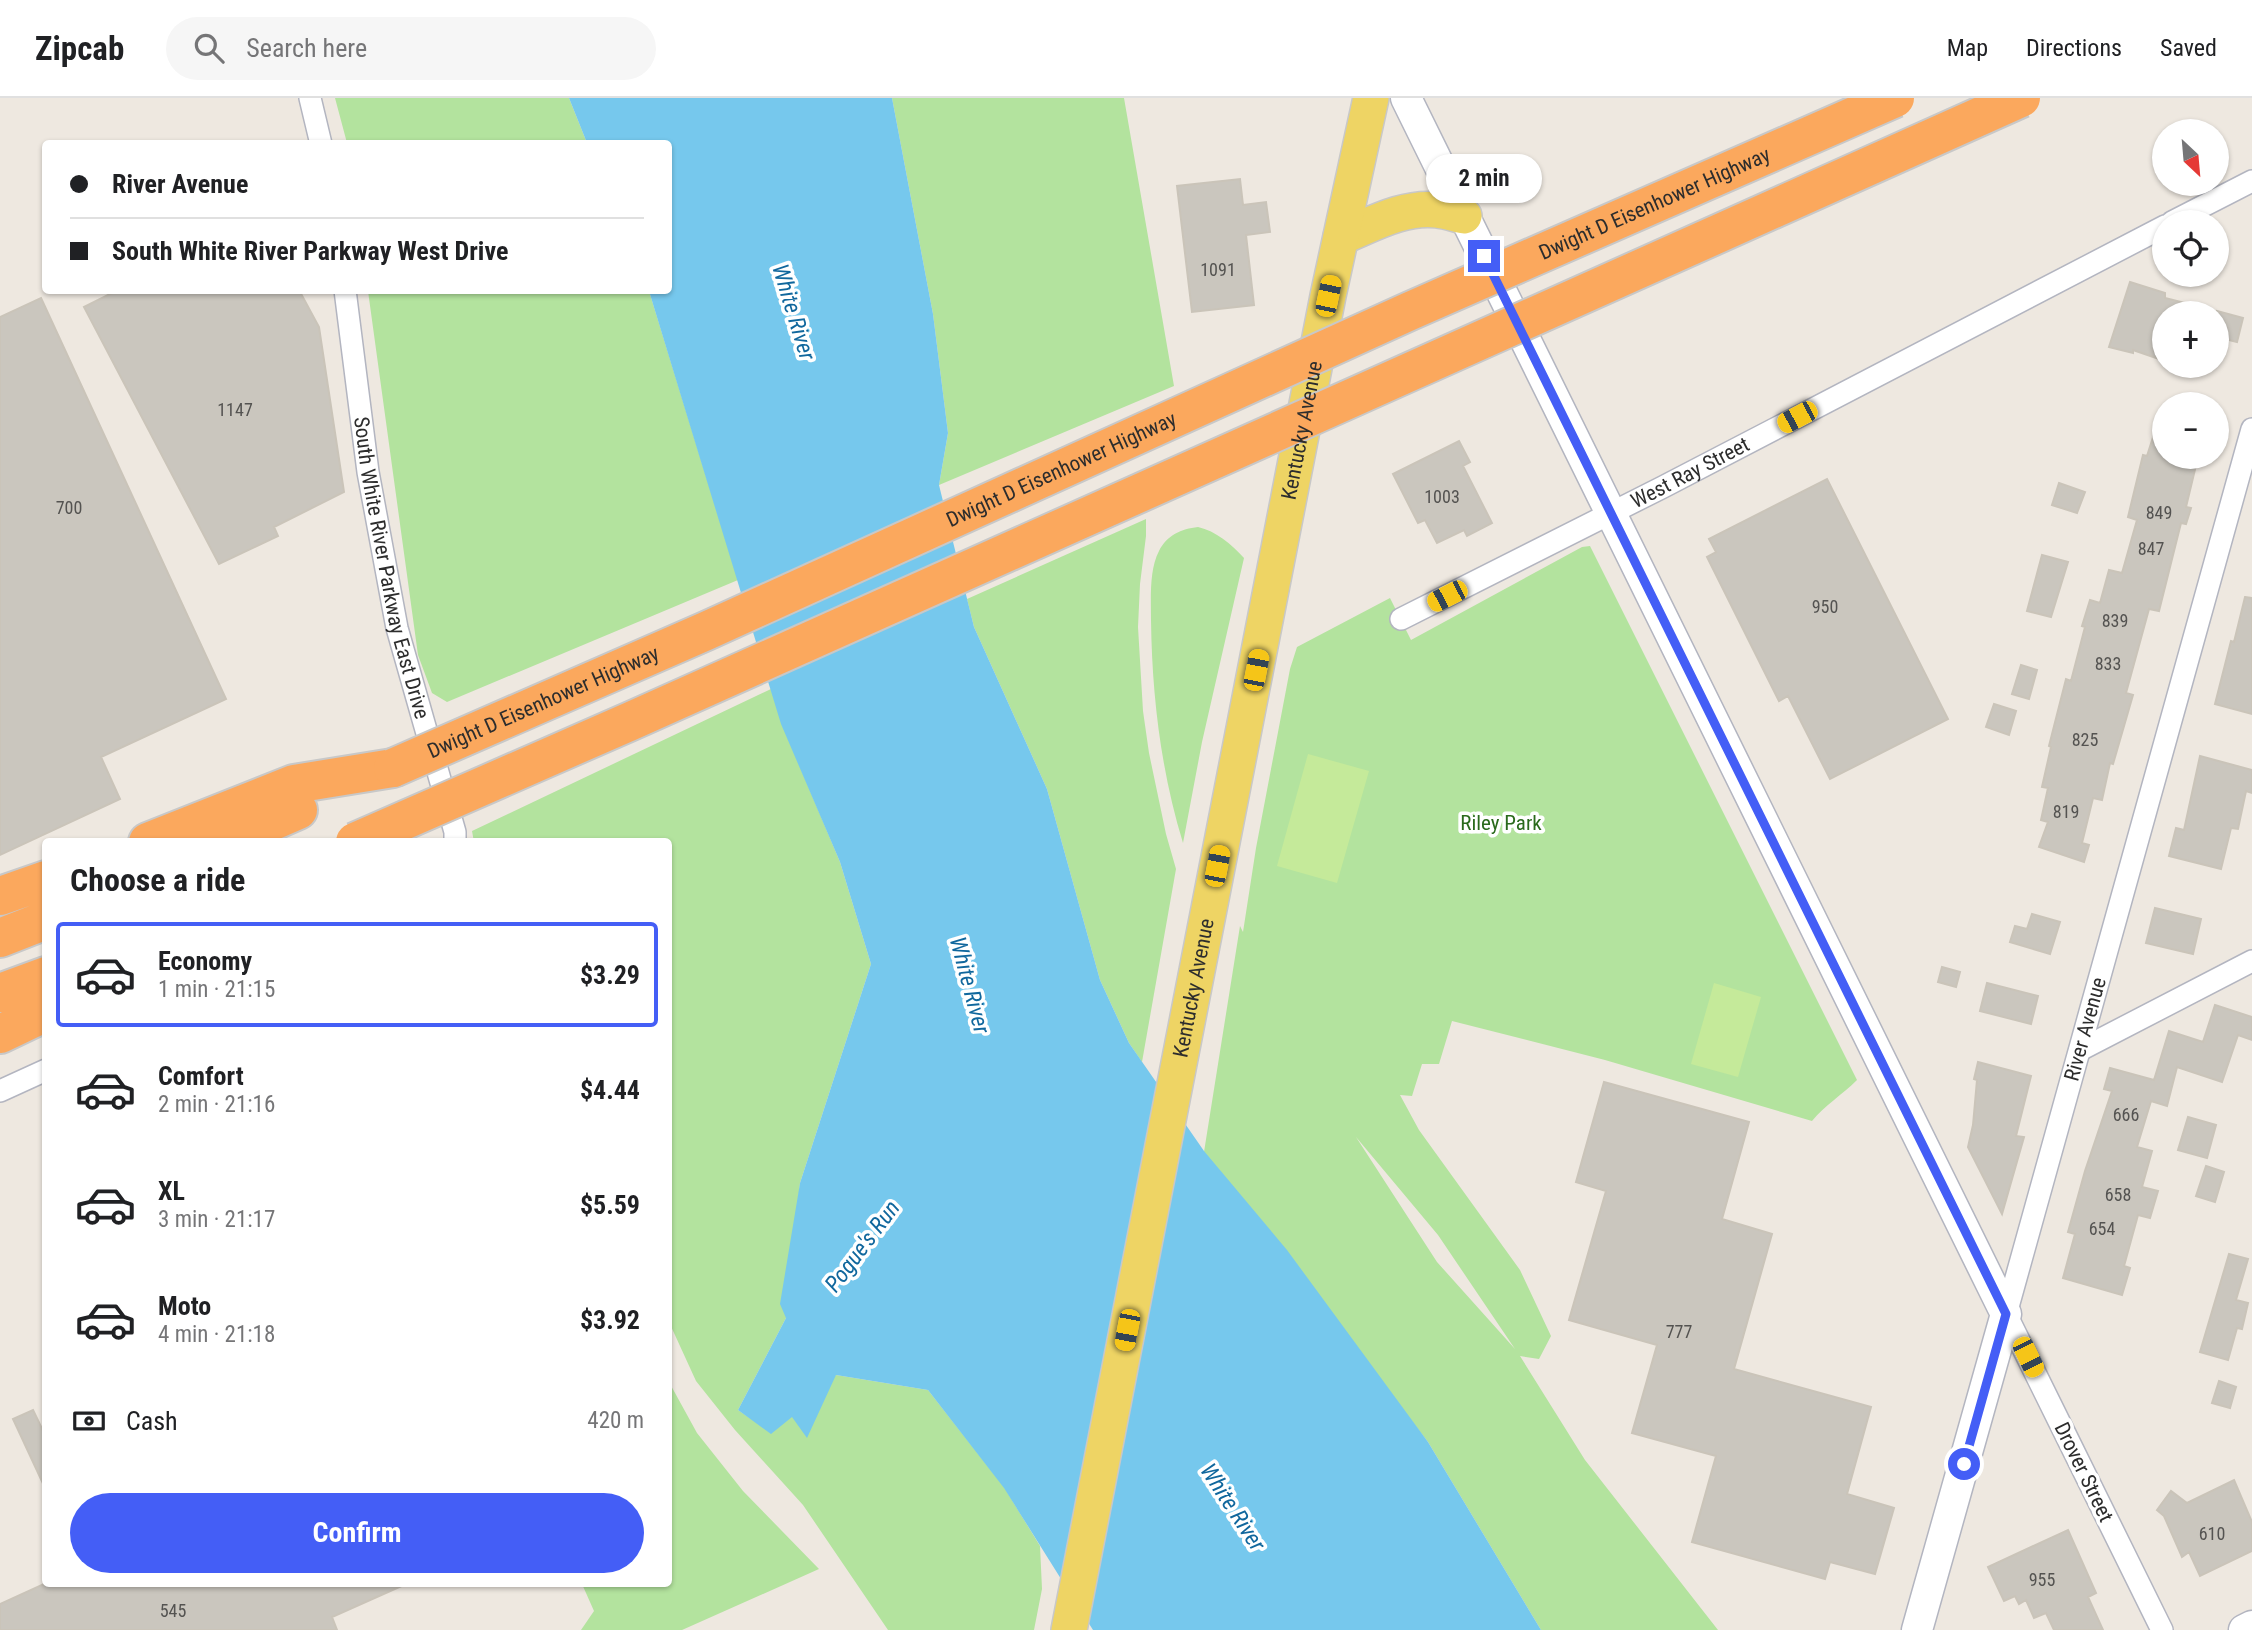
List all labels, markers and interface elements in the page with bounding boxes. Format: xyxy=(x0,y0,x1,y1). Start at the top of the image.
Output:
search box xyxy=(166,17,656,80)
text: Zipcab xyxy=(35,29,124,68)
icon: search xyxy=(190,29,228,67)
text: Search here xyxy=(246,33,367,63)
text: Map xyxy=(1947,34,1988,62)
text: Directions xyxy=(2026,34,2122,62)
text: Saved xyxy=(2160,34,2217,62)
north arrow xyxy=(2152,119,2230,196)
map controls xyxy=(2152,119,2229,469)
street label: Dwight D Eisenhower Highway xyxy=(1535,142,1774,265)
callout: 2 min xyxy=(1426,155,1542,204)
text: 2 min xyxy=(1458,165,1510,192)
text: River Avenue xyxy=(112,169,248,199)
button: locate xyxy=(2152,210,2229,287)
text: South White River Parkway West Drive xyxy=(112,236,508,266)
route end xyxy=(1468,240,1500,272)
house number: 1091 xyxy=(1200,259,1236,280)
water label: White River xyxy=(766,261,821,364)
car xyxy=(1314,273,1343,319)
button: + xyxy=(2152,301,2229,378)
street label: Kentucky Avenue xyxy=(1277,359,1327,502)
button: − xyxy=(2152,392,2229,469)
car xyxy=(1774,398,1821,436)
house number: 1147 xyxy=(217,399,253,420)
street label: Dwight D Eisenhower Highway xyxy=(943,407,1180,532)
street label: South White River Parkway East Drive xyxy=(349,415,434,722)
street label: West Ray Street xyxy=(1627,432,1753,513)
house number: 1003 xyxy=(1424,486,1460,507)
house number: 700 xyxy=(56,497,82,518)
house number: 849 xyxy=(2146,502,2172,523)
house number: 847 xyxy=(2138,538,2164,559)
car xyxy=(1424,577,1471,615)
house number: 950 xyxy=(1812,596,1838,617)
house number: 839 xyxy=(2102,610,2128,631)
street label: Dwight D Eisenhower Highway xyxy=(424,641,663,763)
car xyxy=(1242,647,1271,693)
house number: 833 xyxy=(2095,653,2121,674)
house number: 825 xyxy=(2072,729,2098,750)
house number: 819 xyxy=(2053,801,2079,822)
park label: Riley Park xyxy=(1460,811,1542,835)
car xyxy=(1203,843,1232,889)
text: Choose a ride xyxy=(70,861,245,899)
street label: Kentucky Avenue xyxy=(1168,916,1219,1059)
water label: White River xyxy=(944,934,996,1037)
icon: car xyxy=(74,943,137,1006)
text: Economy xyxy=(158,946,252,976)
text: $3.29 xyxy=(580,960,640,990)
street label: River Avenue xyxy=(2059,975,2111,1084)
text: 1 min · 21:15 xyxy=(158,976,275,1003)
icon: car xyxy=(74,1058,137,1121)
text: Comfort xyxy=(158,1061,244,1091)
text: $4.44 xyxy=(580,1075,640,1105)
text: 2 min · 21:16 xyxy=(158,1091,275,1118)
house number: 666 xyxy=(2113,1104,2139,1125)
icon: car xyxy=(74,1173,137,1236)
text: XL xyxy=(158,1176,185,1206)
house number: 658 xyxy=(2105,1184,2131,1205)
text: $5.59 xyxy=(580,1190,640,1220)
water label: Pogue's Run xyxy=(819,1195,905,1297)
text: 3 min · 21:17 xyxy=(158,1206,275,1233)
house number: 654 xyxy=(2089,1218,2115,1239)
icon: car xyxy=(74,1288,137,1351)
text: Moto xyxy=(158,1291,211,1321)
text: $3.92 xyxy=(580,1305,640,1335)
car xyxy=(1113,1307,1142,1353)
text: 4 min · 21:18 xyxy=(158,1321,275,1348)
house number: 777 xyxy=(1666,1321,1692,1342)
car xyxy=(2010,1334,2047,1380)
icon: cash xyxy=(70,1402,108,1440)
text: Cash xyxy=(126,1406,178,1436)
text: 420 m xyxy=(587,1407,644,1434)
street label: Drover Street xyxy=(2050,1418,2118,1526)
route start xyxy=(1948,1448,1980,1480)
water label: White River xyxy=(1194,1458,1271,1557)
button: Confirm xyxy=(70,1493,644,1573)
house number: 610 xyxy=(2199,1523,2225,1544)
house number: 955 xyxy=(2029,1569,2055,1590)
house number: 545 xyxy=(160,1600,186,1621)

